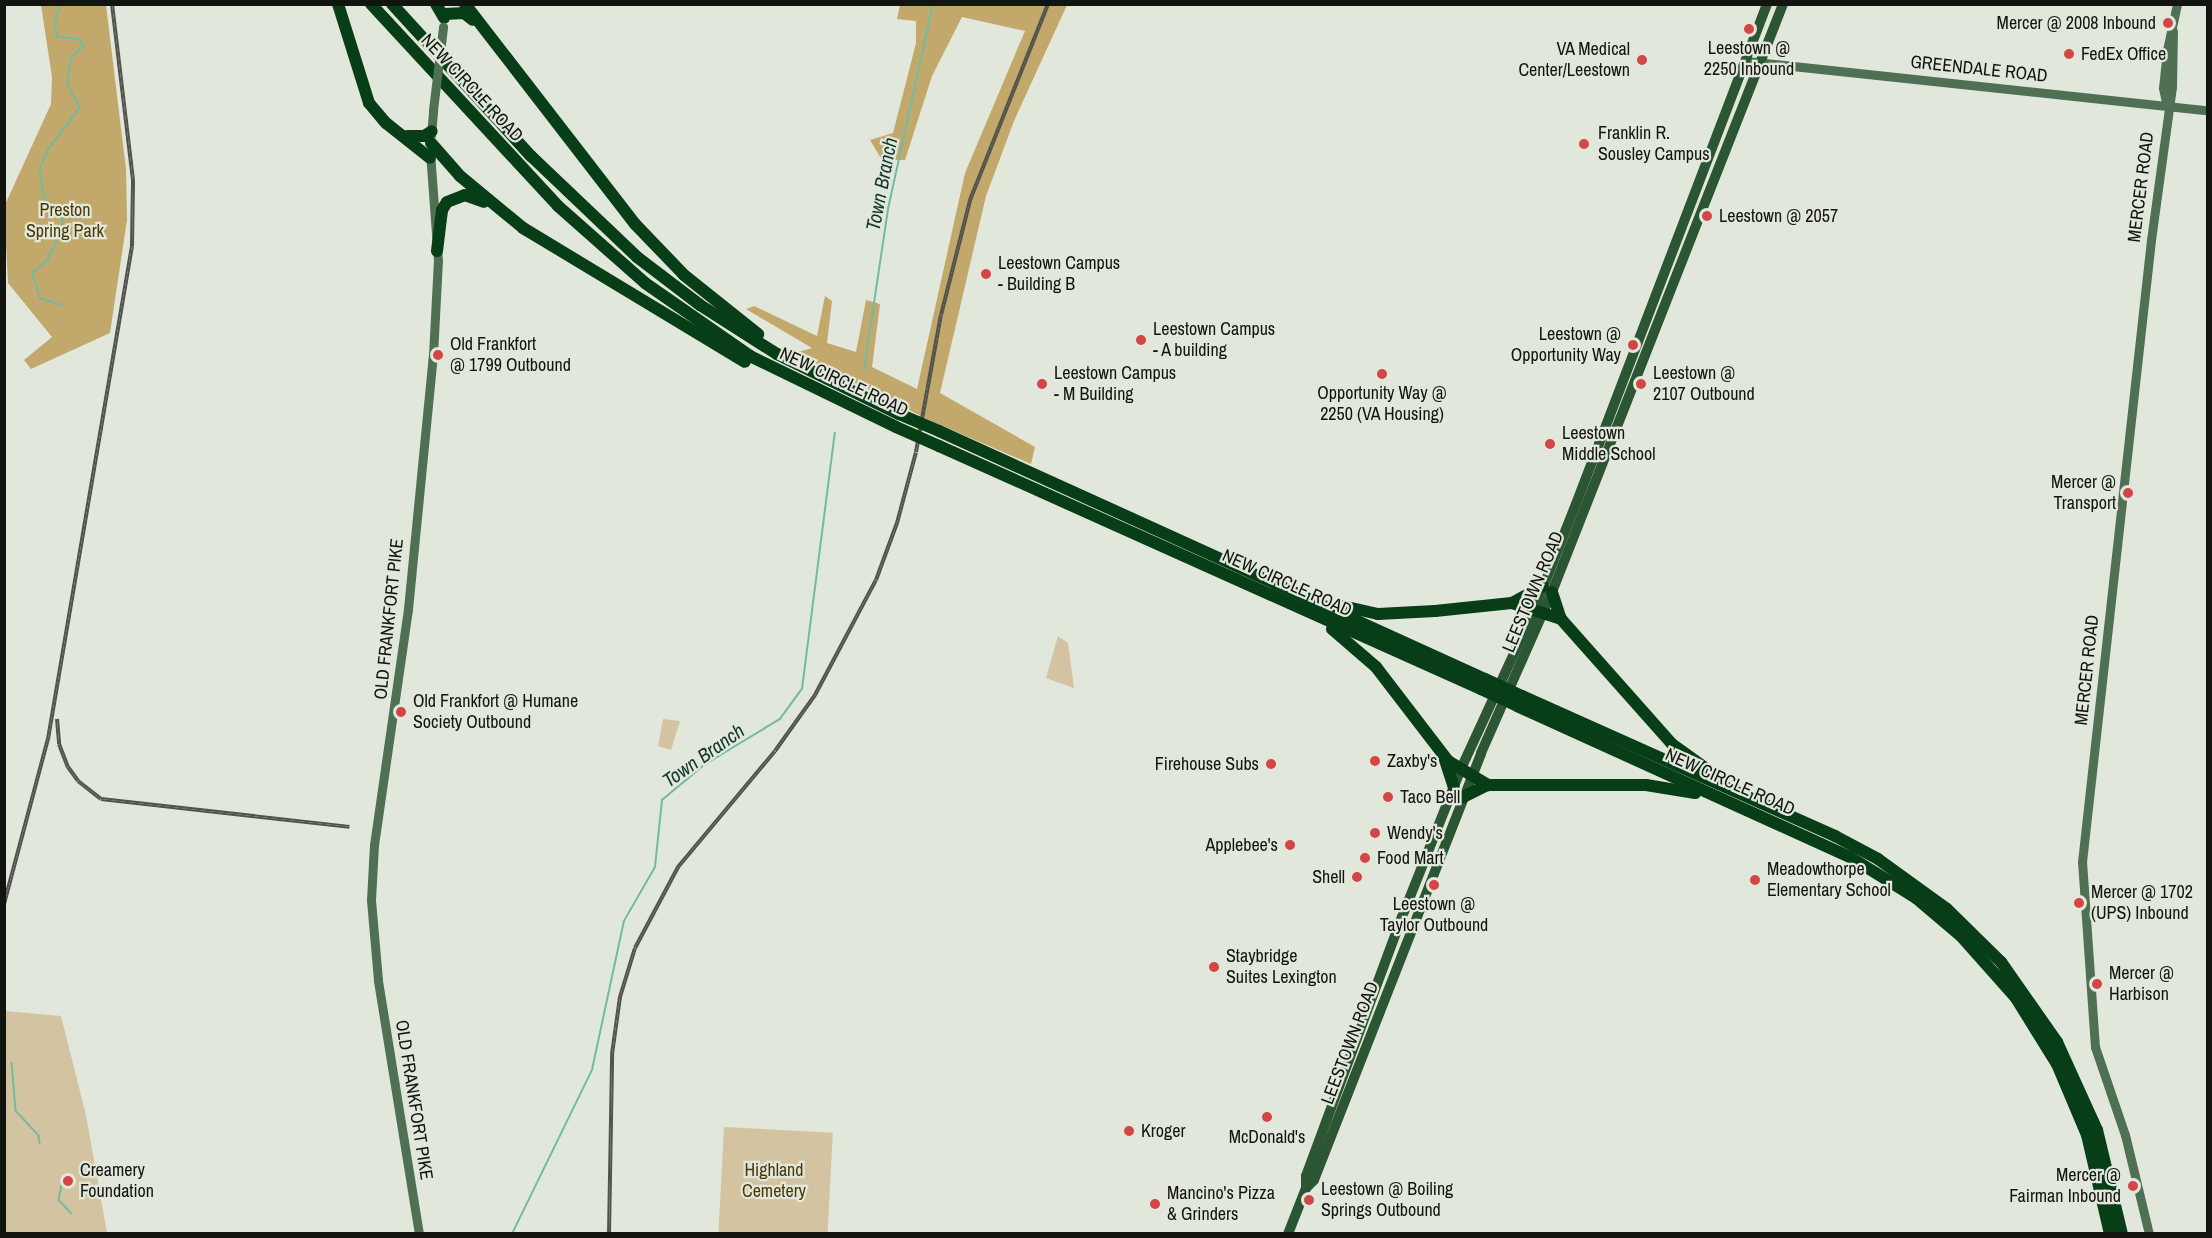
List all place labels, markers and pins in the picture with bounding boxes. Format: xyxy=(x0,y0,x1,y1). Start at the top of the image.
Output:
place label: Mercer @ 2008 Inbound xyxy=(1997,12,2156,34)
marker: Mercer @ 2008 Inbound xyxy=(2161,16,2175,30)
marker: Leestown @ 2250 Inbound xyxy=(1742,22,1756,36)
place label: Leestown @ 2250 Inbound xyxy=(1704,38,1794,80)
place label: VA Medical Center/Leestown xyxy=(1518,39,1630,82)
place label: FedEx Office xyxy=(2081,43,2166,65)
marker: FedEx Office xyxy=(2062,47,2076,61)
marker: VA Medical Center/Leestown xyxy=(1635,53,1649,67)
place label: Franklin R. Sousley Campus xyxy=(1598,123,1710,166)
marker: Franklin R. Sousley Campus xyxy=(1575,135,1593,153)
place label: Leestown @ 2057 xyxy=(1719,205,1838,227)
marker: Leestown @ 2057 xyxy=(1700,209,1714,223)
place label: Leestown Campus - Building B xyxy=(998,253,1120,296)
marker: Leestown Campus - Building B xyxy=(979,267,993,281)
place label: Leestown Campus - A building xyxy=(1153,319,1275,362)
place label: Leestown @ Opportunity Way xyxy=(1511,324,1621,366)
marker: Leestown Campus - A building xyxy=(1134,333,1148,347)
place label: Old Frankfort @ 1799 Outbound xyxy=(450,334,571,376)
marker: Leestown @ Opportunity Way xyxy=(1626,338,1640,352)
marker: Old Frankfort @ 1799 Outbound xyxy=(431,348,445,362)
place label: Leestown Campus - M Building xyxy=(1054,363,1176,406)
place label: Leestown @ 2107 Outbound xyxy=(1653,363,1755,406)
marker: Opportunity Way @ 2250 (VA Housing) xyxy=(1375,367,1389,381)
marker: Leestown Campus - M Building xyxy=(1035,377,1049,391)
marker: Leestown @ 2107 Outbound xyxy=(1634,377,1648,391)
place label: Opportunity Way @ 2250 (VA Housing) xyxy=(1317,383,1447,426)
place label: Leestown Middle School xyxy=(1562,423,1656,466)
marker: Leestown Middle School xyxy=(1543,437,1557,451)
place label: Mercer @ Transport xyxy=(2051,472,2116,514)
marker: Mercer @ Transport xyxy=(2121,486,2135,500)
place label: Old Frankfort @ Humane Society Outbound xyxy=(413,691,578,734)
marker: Old Frankfort @ Humane Society Outbound xyxy=(394,705,408,719)
place label: Zaxby's xyxy=(1387,750,1437,772)
place label: Firehouse Subs xyxy=(1155,753,1259,775)
marker: Zaxby's xyxy=(1368,754,1382,768)
marker: Firehouse Subs xyxy=(1264,757,1278,771)
place label: Taco Bell xyxy=(1400,786,1460,808)
marker: Taco Bell xyxy=(1381,790,1395,804)
place label: Wendy's xyxy=(1387,822,1443,844)
marker: Wendy's xyxy=(1368,826,1382,840)
place label: Applebee's xyxy=(1205,834,1278,856)
marker: Applebee's xyxy=(1283,838,1297,852)
place label: Food Mart xyxy=(1377,847,1444,869)
marker: Food Mart xyxy=(1358,851,1372,865)
place label: Meadowthorpe Elementary School xyxy=(1767,859,1891,902)
place label: Shell xyxy=(1312,866,1345,888)
marker: Shell xyxy=(1350,870,1364,884)
marker: Meadowthorpe Elementary School xyxy=(1748,873,1762,887)
marker: Leestown @ Taylor Outbound xyxy=(1427,878,1441,892)
place label: Mercer @ 1702 (UPS) Inbound xyxy=(2091,882,2193,924)
place label: Leestown @ Taylor Outbound xyxy=(1380,894,1488,936)
marker: Mercer @ 1702 (UPS) Inbound xyxy=(2072,896,2086,910)
place label: Staybridge Suites Lexington xyxy=(1226,946,1337,988)
marker: Staybridge Suites Lexington xyxy=(1207,960,1221,974)
place label: Mercer @ Harbison xyxy=(2109,963,2174,1006)
marker: Mercer @ Harbison xyxy=(2090,977,2104,991)
marker: McDonald's xyxy=(1260,1110,1274,1124)
place label: Kroger xyxy=(1141,1120,1185,1142)
marker: Kroger xyxy=(1122,1124,1136,1138)
place label: McDonald's xyxy=(1229,1126,1305,1148)
place label: Creamery Foundation xyxy=(80,1160,154,1202)
place label: Mercer @ Fairman Inbound xyxy=(2009,1165,2121,1208)
marker: Creamery Foundation xyxy=(61,1174,75,1188)
place label: Leestown @ Boiling Springs Outbound xyxy=(1321,1179,1453,1222)
marker: Mercer @ Fairman Inbound xyxy=(2126,1179,2140,1193)
place label: Mancino's Pizza & Grinders xyxy=(1167,1183,1275,1226)
marker: Leestown @ Boiling Springs Outbound xyxy=(1302,1193,1316,1207)
marker: Mancino's Pizza & Grinders xyxy=(1148,1197,1162,1211)

